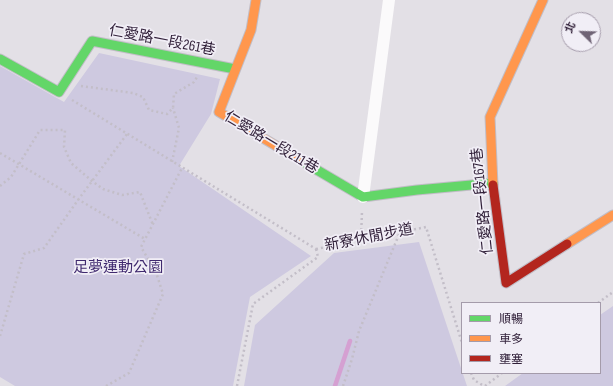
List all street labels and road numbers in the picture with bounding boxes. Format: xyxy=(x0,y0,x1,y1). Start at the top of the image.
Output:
street label: 仁愛路一段261巷 xyxy=(107,22,217,60)
street label: 仁愛路一段211巷 xyxy=(221,108,321,178)
street label: 仁愛路一段167巷 xyxy=(468,146,498,256)
street label: 新寮休閒步道 xyxy=(323,221,415,255)

